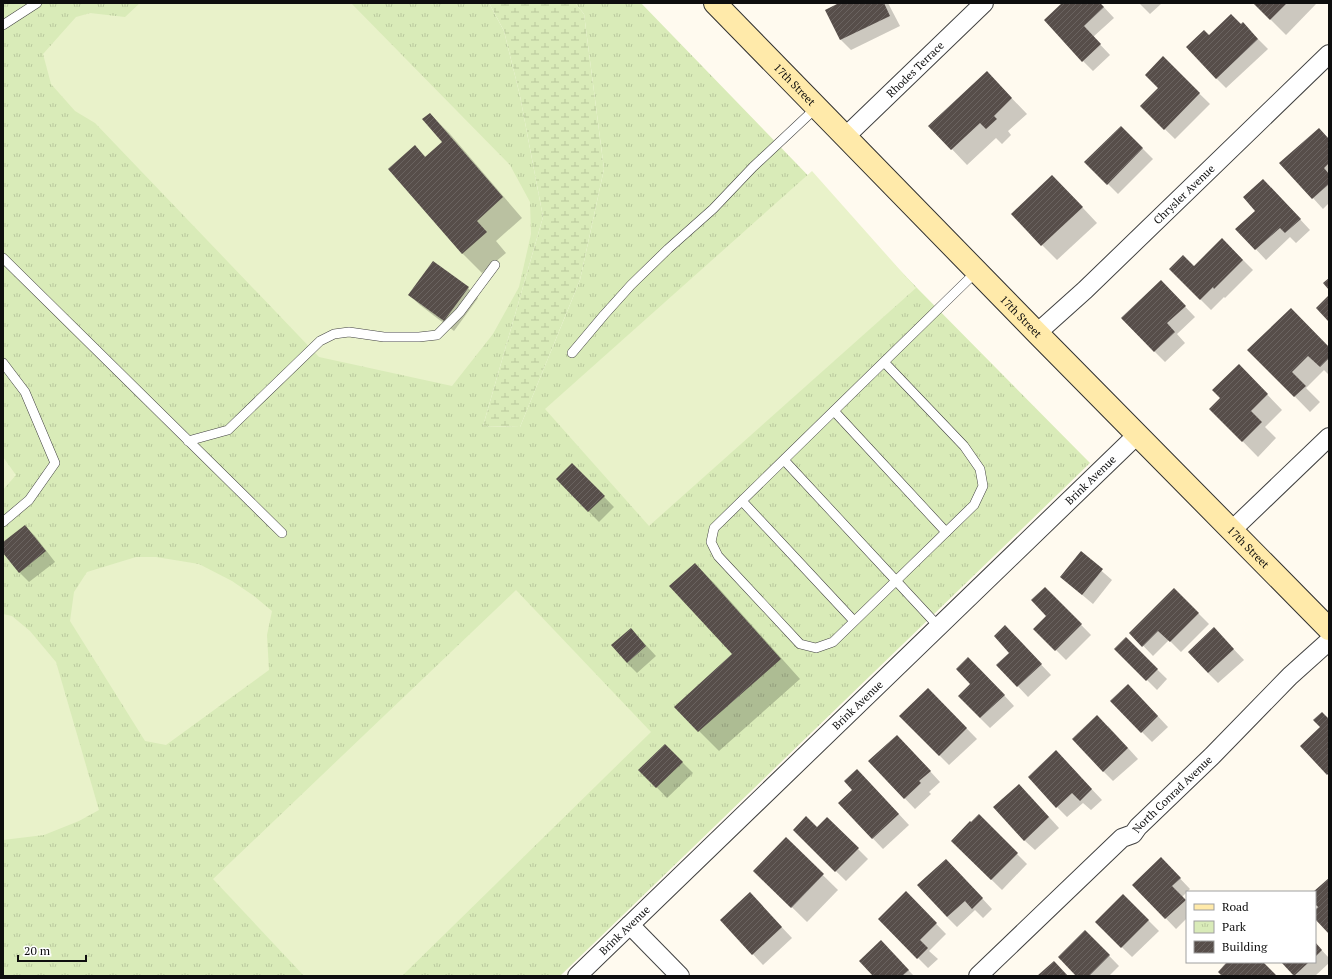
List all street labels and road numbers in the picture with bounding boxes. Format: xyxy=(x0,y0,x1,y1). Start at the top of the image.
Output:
street label: Rhodes Terrace xyxy=(883,38,947,100)
street label: 17th Street xyxy=(771,60,818,109)
street label: Chrysler Avenue xyxy=(1150,161,1218,227)
street label: 17th Street xyxy=(997,292,1045,341)
street label: Brink Avenue xyxy=(1062,452,1119,508)
street label: 17th Street xyxy=(1224,523,1272,571)
street label: Brink Avenue xyxy=(829,677,886,733)
street label: North Conrad Avenue xyxy=(1129,752,1215,836)
street label: Brink Avenue xyxy=(596,902,653,958)

